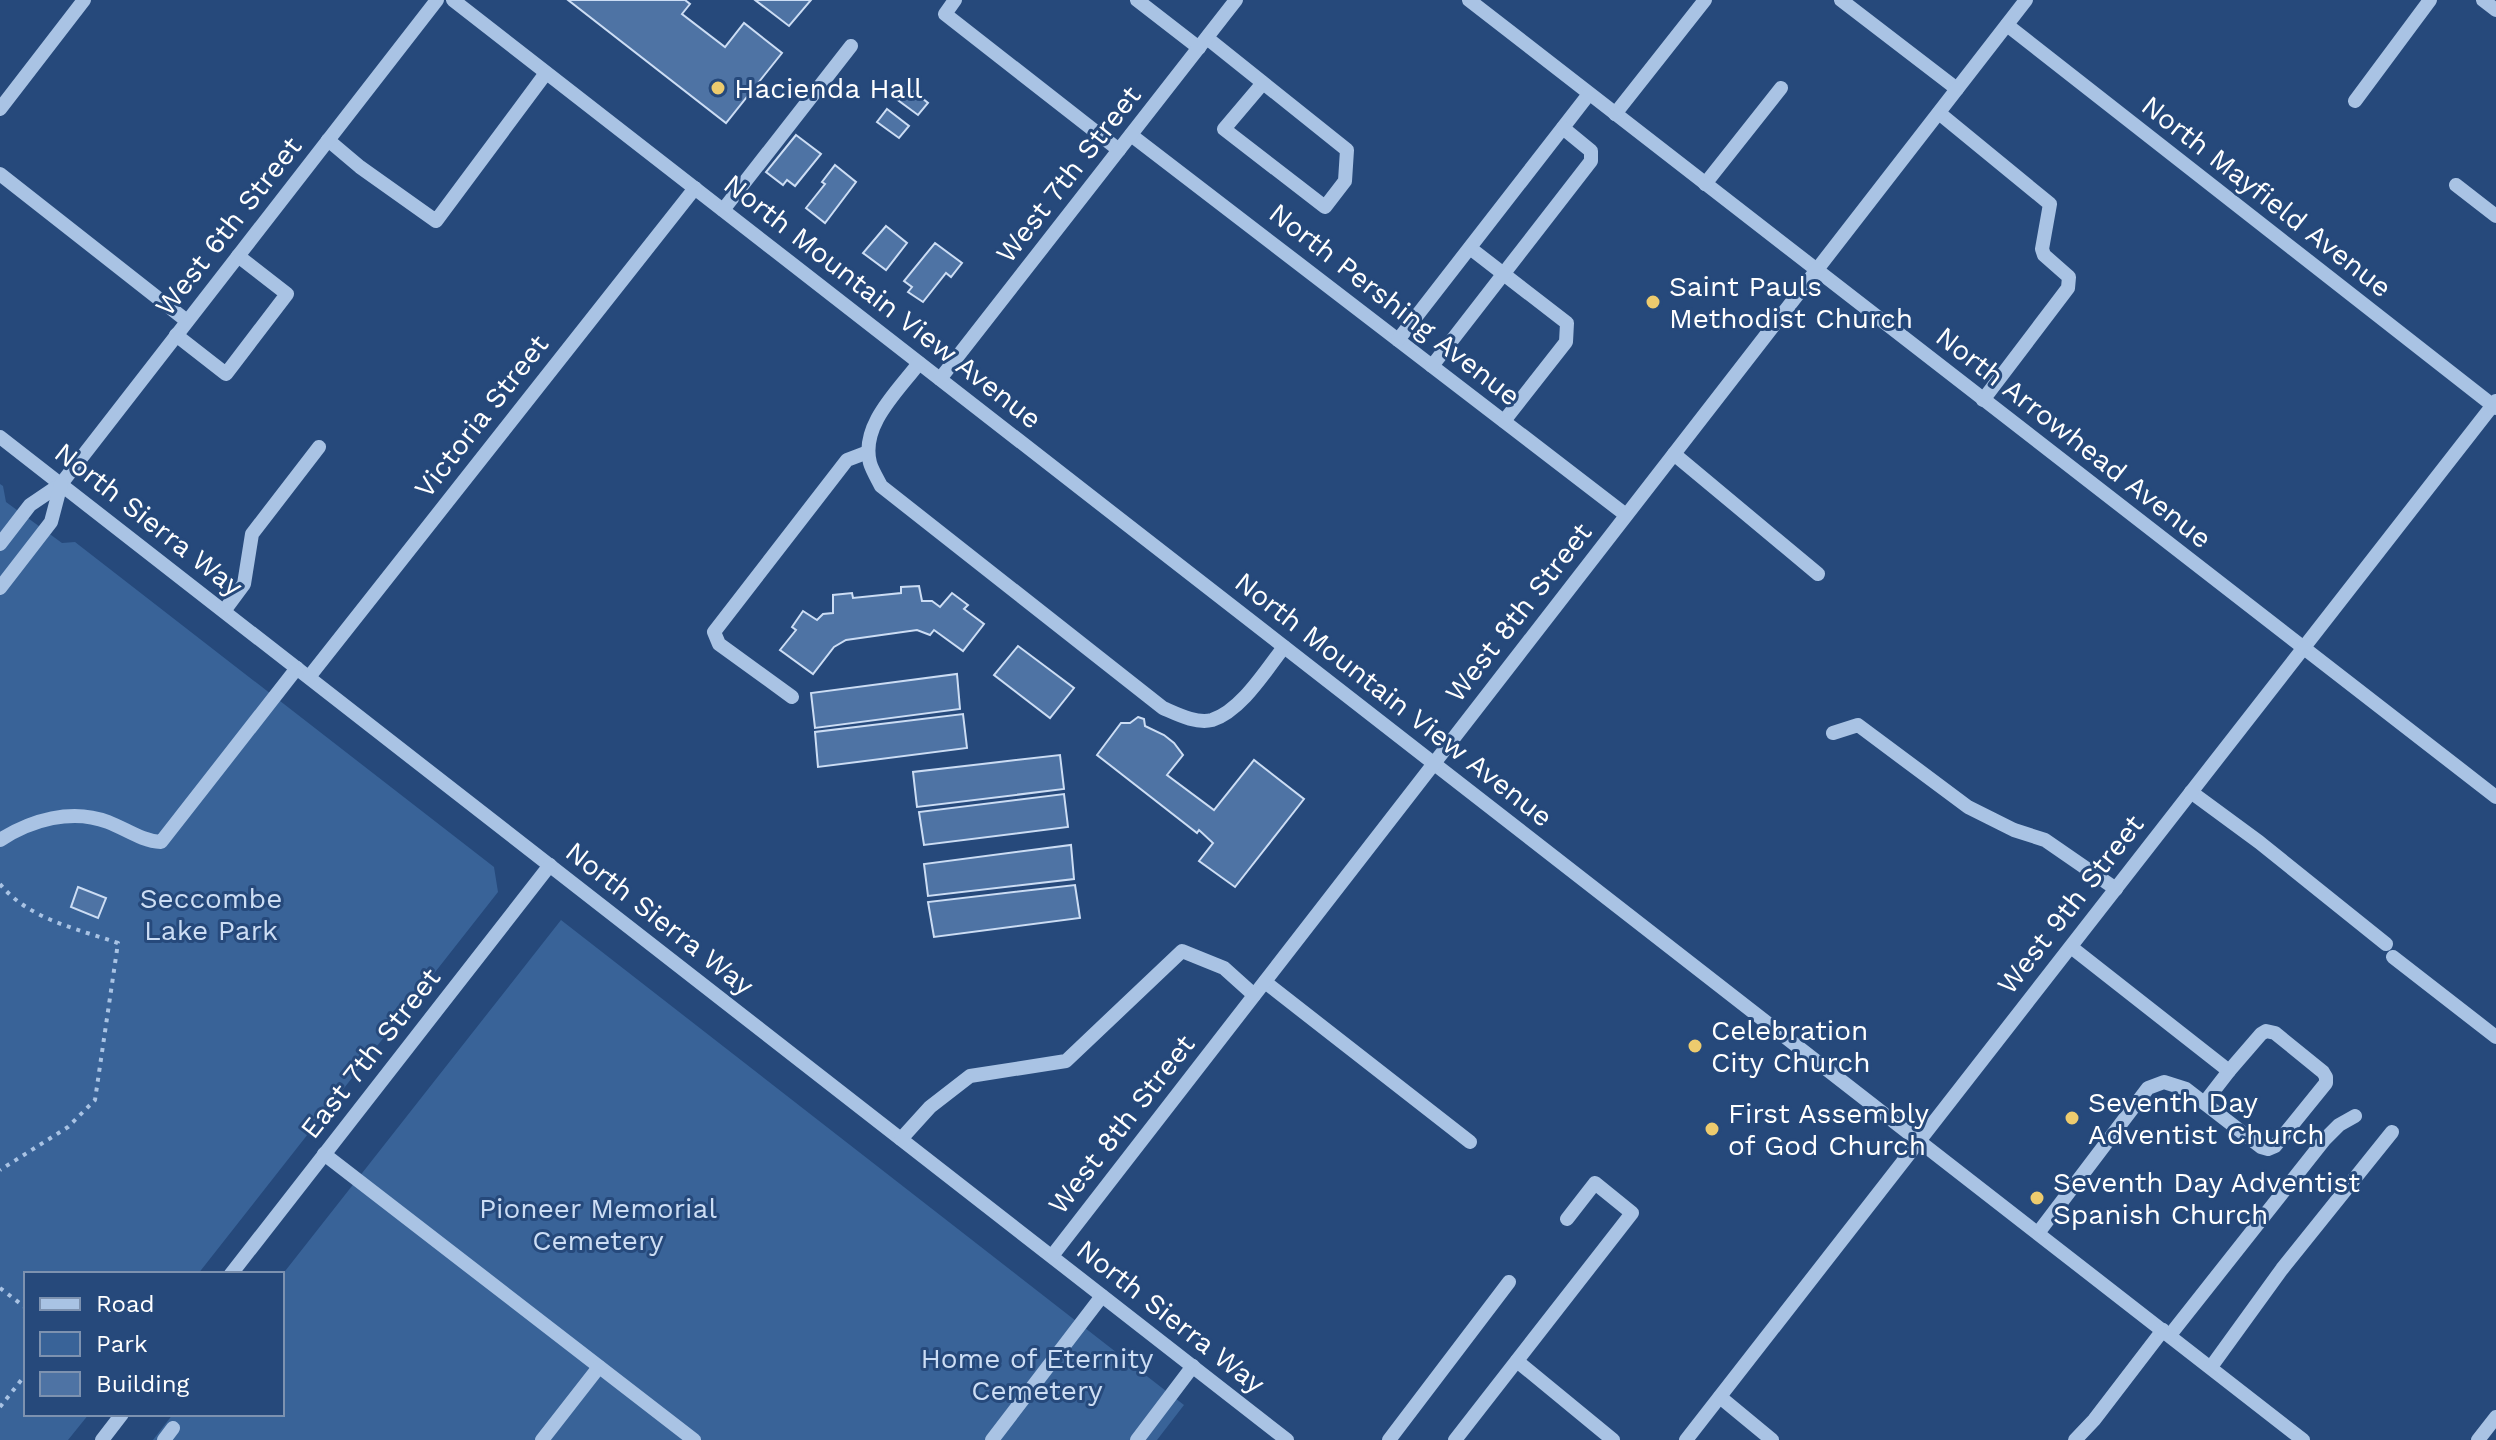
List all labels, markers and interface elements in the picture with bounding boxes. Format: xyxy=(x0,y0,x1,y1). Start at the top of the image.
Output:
place label: Hacienda Hall xyxy=(734,72,923,105)
marker: Hacienda Hall xyxy=(709,79,727,97)
street label: West 7th Street xyxy=(989,79,1148,269)
street label: North Mayfield Avenue xyxy=(2135,89,2398,304)
street label: West 6th Street xyxy=(148,130,309,322)
street label: North Mountain View Avenue xyxy=(717,167,1048,436)
street label: North Pershing Avenue xyxy=(1263,196,1527,413)
place label: Saint Pauls Methodist Church xyxy=(1669,270,1913,335)
marker: Saint Pauls Methodist Church xyxy=(1644,293,1662,311)
street label: North Arrowhead Avenue xyxy=(1929,320,2218,555)
street label: Victoria Street xyxy=(408,328,555,504)
street label: North Sierra Way xyxy=(48,436,250,603)
street label: West 8th Street xyxy=(1438,516,1599,708)
street label: North Mountain View Avenue xyxy=(1228,565,1559,834)
street label: West 9th Street xyxy=(1990,808,2151,1000)
street label: North Sierra Way xyxy=(559,835,761,1002)
park label: Seccombe Lake Park xyxy=(140,882,282,947)
street label: East 7th Street xyxy=(294,961,447,1145)
place label: Celebration City Church xyxy=(1711,1014,1871,1079)
street label: West 8th Street xyxy=(1041,1028,1202,1220)
marker: Celebration City Church xyxy=(1686,1037,1704,1055)
place label: Seventh Day Adventist Church xyxy=(2088,1086,2325,1151)
place label: First Assembly of God Church xyxy=(1728,1097,1929,1162)
marker: Seventh Day Adventist Church xyxy=(2063,1109,2081,1127)
marker: First Assembly of God Church xyxy=(1703,1120,1721,1138)
place label: Seventh Day Adventist Spanish Church xyxy=(2053,1166,2360,1231)
marker: Seventh Day Adventist Spanish Church xyxy=(2028,1189,2046,1207)
park label: Pioneer Memorial Cemetery xyxy=(479,1192,717,1257)
street label: North Sierra Way xyxy=(1070,1233,1272,1400)
legend xyxy=(24,1272,284,1416)
text: Road xyxy=(96,1290,155,1318)
text: Park xyxy=(96,1330,148,1358)
park label: Home of Eternity Cemetery xyxy=(920,1342,1154,1407)
text: Building xyxy=(96,1370,189,1398)

